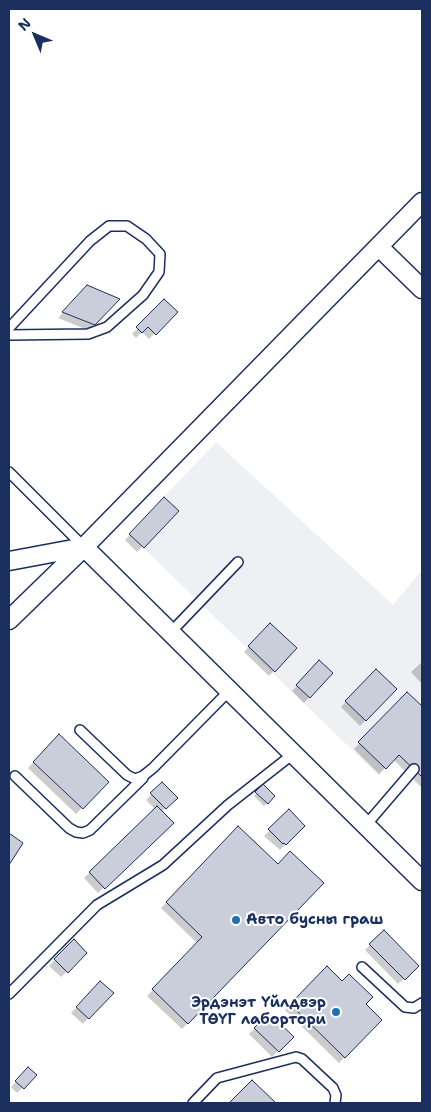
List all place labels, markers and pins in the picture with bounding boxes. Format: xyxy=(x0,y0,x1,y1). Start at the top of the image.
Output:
place label: Авто бусны граш xyxy=(246,911,383,929)
marker: Авто бусны граш xyxy=(230,914,242,926)
place label: Эрдэнэт Үйлдвэр ТӨҮГ лабортори xyxy=(191,994,326,1029)
marker: Эрдэнэт Үйлдвэр ТӨҮГ лабортори xyxy=(330,1006,342,1018)

